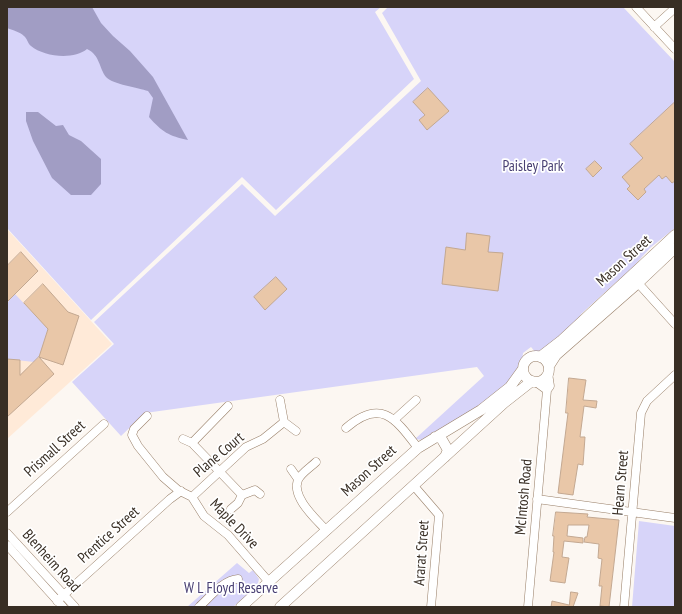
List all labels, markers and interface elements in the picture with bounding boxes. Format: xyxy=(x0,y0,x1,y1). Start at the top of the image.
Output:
park label: Paisley Park xyxy=(502,158,564,176)
street label: Mason Street xyxy=(593,232,655,290)
street label: Prismall Street xyxy=(21,417,89,481)
street label: Plane Court xyxy=(190,429,248,481)
street label: Mason Street xyxy=(338,442,400,500)
street label: Hearn Street xyxy=(609,450,633,516)
street label: McIntosh Road xyxy=(512,458,536,536)
street label: Maple Drive xyxy=(206,495,262,553)
street label: Prentice Street xyxy=(75,503,143,567)
street label: Ararat Street xyxy=(411,520,433,586)
street label: Blenheim Road xyxy=(18,526,84,596)
park label: W L Floyd Reserve xyxy=(184,580,278,598)

